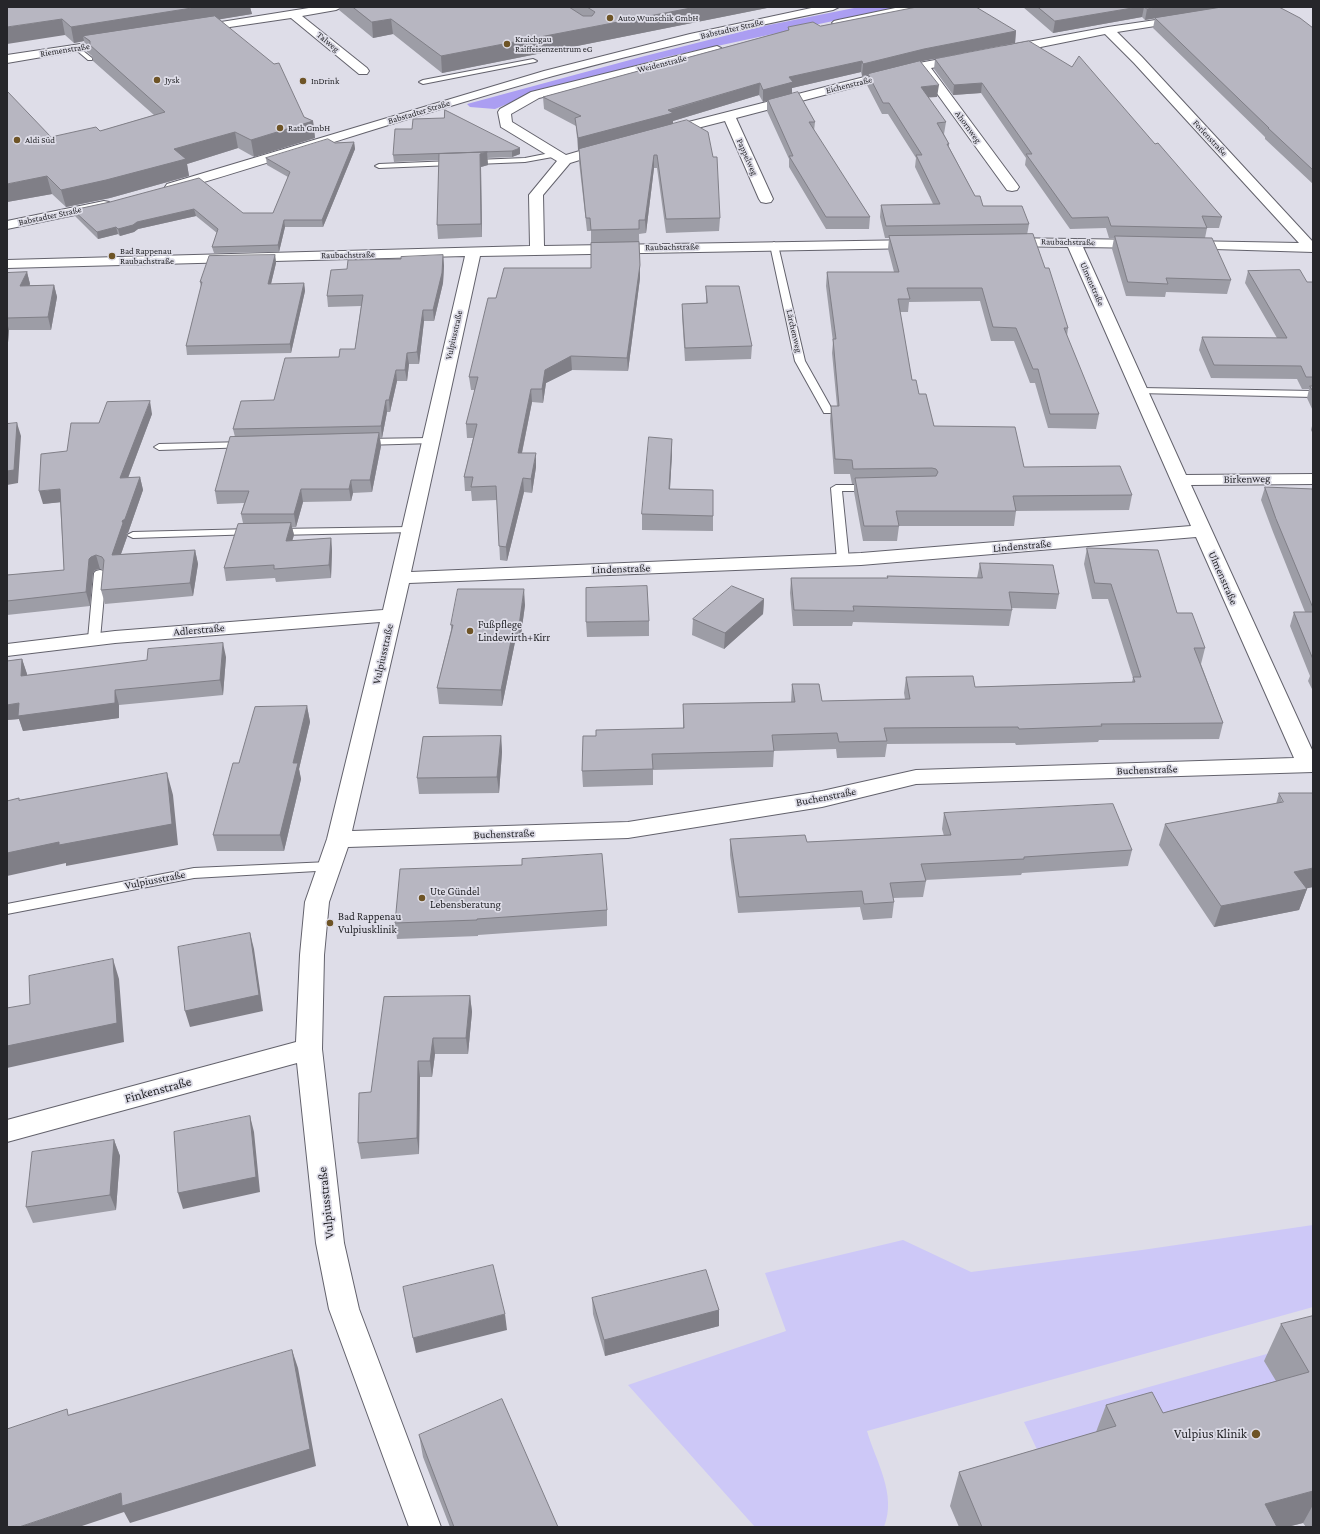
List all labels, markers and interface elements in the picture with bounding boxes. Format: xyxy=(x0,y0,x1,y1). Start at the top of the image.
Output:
marker: Auto Wunschik GmbH xyxy=(605,13,615,23)
place label: Auto Wunschik GmbH xyxy=(618,13,698,23)
street label: Babstadter Straße xyxy=(700,17,764,41)
street label: Talweg xyxy=(315,30,341,54)
place label: Kraichgau Raiffeisenzentrum eG xyxy=(515,34,592,55)
marker: Kraichgau Raiffeisenzentrum eG xyxy=(502,39,512,49)
street label: Riemenstraße xyxy=(39,41,91,59)
street label: Weidenstraße xyxy=(636,53,688,75)
street label: Eichenstraße xyxy=(825,74,873,96)
marker: Jysk xyxy=(152,75,162,85)
place label: Jysk xyxy=(165,75,180,85)
marker: InDrink xyxy=(298,76,308,86)
place label: InDrink xyxy=(311,76,339,86)
street label: Babstadter Straße xyxy=(387,97,451,127)
street label: Ahornweg xyxy=(953,109,983,145)
street label: Forlenstraße xyxy=(1190,118,1230,158)
marker: Rath GmbH xyxy=(275,123,285,133)
place label: Rath GmbH xyxy=(288,123,330,133)
marker: Aldi Süd xyxy=(12,135,22,145)
place label: Aldi Süd xyxy=(25,135,55,145)
street label: Pappelweg xyxy=(734,137,760,177)
street label: Babstadter Straße xyxy=(17,204,83,228)
street label: Raubachstraße xyxy=(1041,236,1095,248)
street label: Raubachstraße xyxy=(645,241,699,253)
place label: Bad Rappenau Raubachstraße xyxy=(120,246,174,267)
street label: Raubachstraße xyxy=(321,249,375,261)
marker: Bad Rappenau Raubachstraße xyxy=(107,251,117,261)
street label: Ulmenstraße xyxy=(1078,260,1106,308)
street label: Lärchenweg xyxy=(784,308,804,354)
street label: Vulpiusstraße xyxy=(443,309,465,361)
street label: Birkenweg xyxy=(1224,472,1270,486)
street label: Lindenstraße xyxy=(992,537,1052,555)
street label: Ulmenstraße xyxy=(1205,549,1241,607)
street label: Lindenstraße xyxy=(592,561,650,577)
place label: Fußpflege Lindewirth+Kirr xyxy=(478,618,550,644)
street label: Adlerstraße xyxy=(173,621,225,639)
street label: Vulpiusstraße xyxy=(370,623,396,685)
marker: Fußpflege Lindewirth+Kirr xyxy=(465,626,475,636)
street label: Buchenstraße xyxy=(1116,762,1178,778)
street label: Buchenstraße xyxy=(795,785,857,809)
street label: Buchenstraße xyxy=(473,826,535,842)
street label: Vulpiusstraße xyxy=(124,868,186,892)
place label: Ute Gündel Lebensberatung xyxy=(430,885,501,911)
marker: Ute Gündel Lebensberatung xyxy=(417,893,427,903)
place label: Bad Rappenau Vulpiusklinik xyxy=(338,910,401,936)
marker: Bad Rappenau Vulpiusklinik xyxy=(325,918,335,928)
street label: Finkenstraße xyxy=(123,1074,193,1106)
street label: Vulpiusstraße xyxy=(314,1166,338,1240)
place label: Vulpius Klinik xyxy=(1174,1426,1247,1442)
marker: Vulpius Klinik xyxy=(1250,1428,1262,1440)

